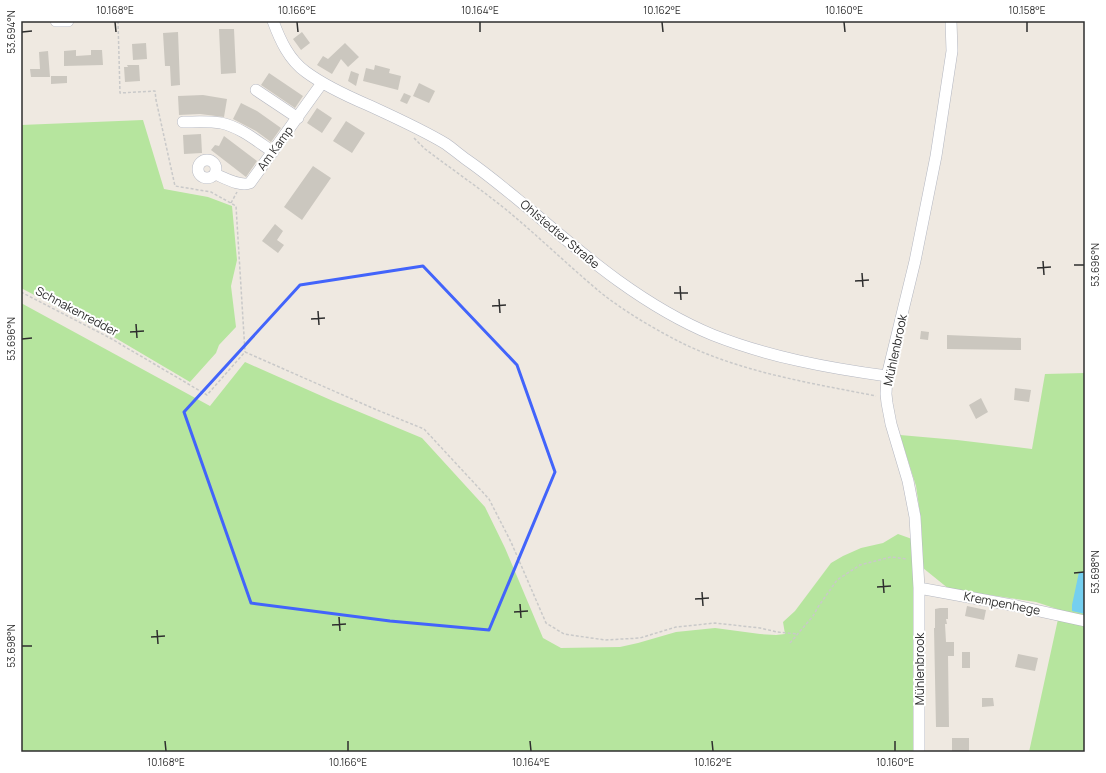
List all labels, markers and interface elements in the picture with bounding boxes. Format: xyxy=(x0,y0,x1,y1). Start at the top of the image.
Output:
text: 10.168°E xyxy=(96,3,134,17)
text: 10.166°E xyxy=(278,3,316,17)
text: 10.164°E xyxy=(461,3,499,17)
text: 10.162°E xyxy=(643,3,681,17)
text: 10.160°E xyxy=(825,3,863,17)
text: 10.158°E xyxy=(1008,3,1046,17)
text: 53.694°N xyxy=(4,10,18,54)
street label: Am Kamp xyxy=(253,122,297,174)
street label: Ohlstedter Straße xyxy=(517,196,603,272)
text: 53.696°N xyxy=(1088,243,1102,287)
street label: Schnakenredder xyxy=(33,282,122,340)
street label: Mühlenbrook xyxy=(879,312,911,387)
text: 53.696°N xyxy=(4,317,18,361)
text: 53.698°N xyxy=(1088,550,1102,594)
street label: Krempenhege xyxy=(962,587,1042,619)
text: 53.698°N xyxy=(4,624,18,668)
street label: Mühlenbrook xyxy=(911,632,928,705)
text: 10.168°E xyxy=(147,755,185,769)
text: 10.166°E xyxy=(329,755,367,769)
text: 10.164°E xyxy=(512,755,550,769)
text: 10.162°E xyxy=(694,755,732,769)
text: 10.160°E xyxy=(876,755,914,769)

